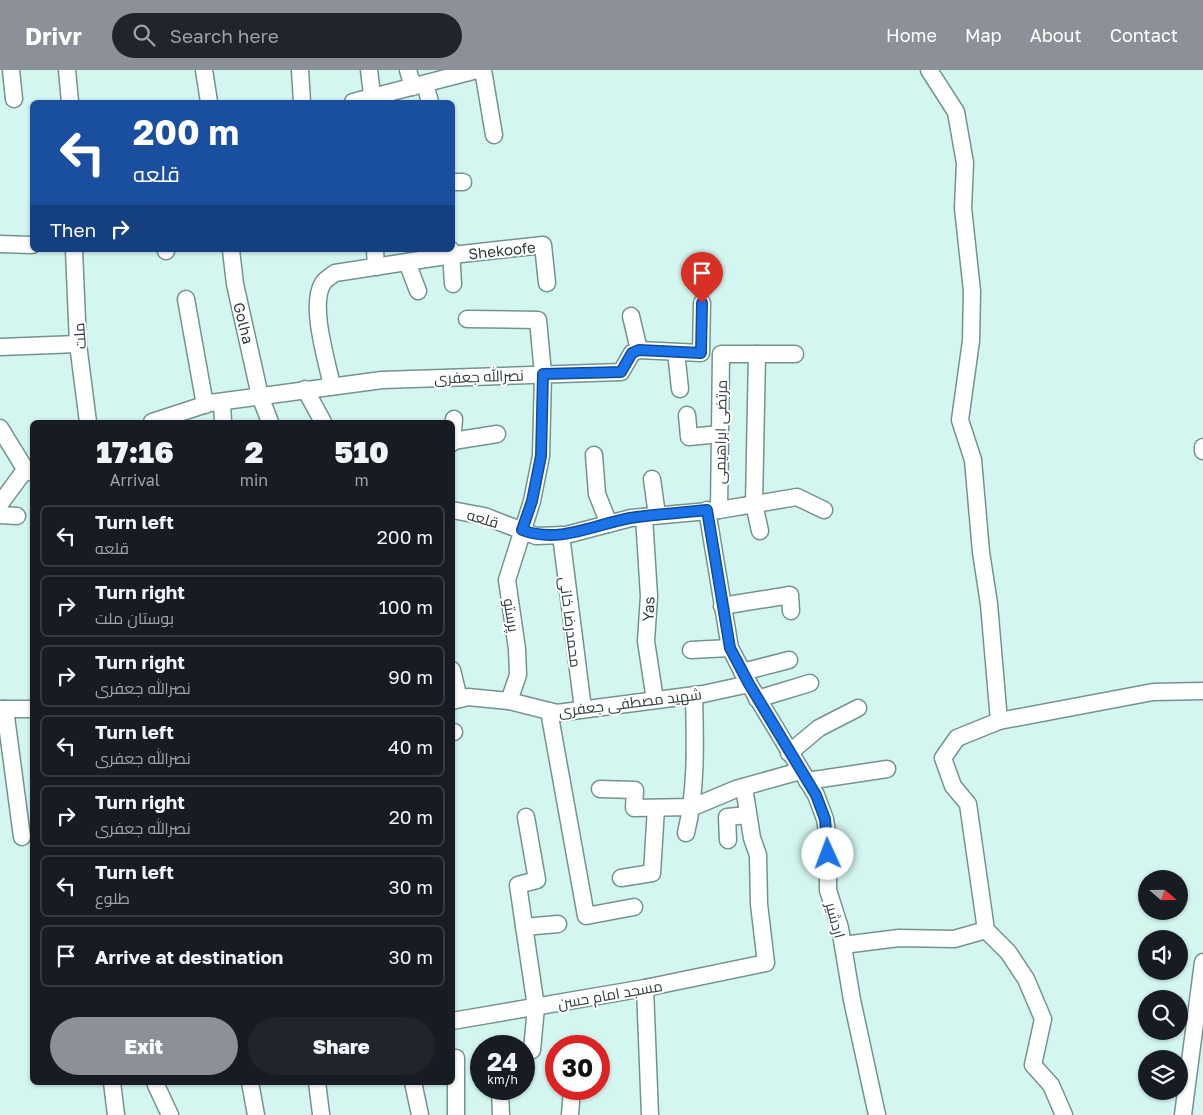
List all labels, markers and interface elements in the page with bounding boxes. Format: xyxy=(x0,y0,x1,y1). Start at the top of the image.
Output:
search box xyxy=(112,13,462,58)
text: Drivr xyxy=(25,21,82,50)
icon: search xyxy=(130,21,158,49)
text: Search here xyxy=(170,24,279,47)
text: Home xyxy=(886,24,937,46)
text: Map xyxy=(965,24,1002,46)
text: About xyxy=(1030,24,1082,46)
text: Contact xyxy=(1110,24,1178,46)
text: 200 m xyxy=(133,111,239,153)
icon: left xyxy=(50,120,115,185)
text: قلعه xyxy=(133,160,180,187)
icon: right xyxy=(106,215,134,243)
text: Then xyxy=(50,218,96,241)
street label: Shekoofe xyxy=(467,237,537,262)
pin xyxy=(681,252,723,303)
icon: arrive xyxy=(688,259,716,287)
street label: Golha xyxy=(230,300,258,346)
street label: ملت xyxy=(69,322,89,350)
street label: نصرالله جعفری xyxy=(434,365,524,389)
street label: مرتضی ابراهیمی xyxy=(710,380,732,484)
text: 17:16 xyxy=(96,434,174,470)
text: 2 xyxy=(245,434,263,470)
text: 510 xyxy=(334,434,389,470)
text: Arrival xyxy=(110,470,160,490)
text: min xyxy=(240,470,268,490)
text: m xyxy=(354,470,369,490)
street label: قلعه xyxy=(465,505,501,531)
text: Turn left xyxy=(95,510,174,533)
icon: left xyxy=(52,522,80,550)
text: 200 m xyxy=(377,525,433,548)
text: قلعه xyxy=(95,538,129,558)
street label: محمدرضا خانی xyxy=(555,576,585,669)
text: Turn right xyxy=(95,580,185,603)
icon: right xyxy=(52,592,80,620)
text: 100 m xyxy=(379,595,433,618)
street label: Yas xyxy=(638,596,658,622)
street label: پرستو xyxy=(498,597,524,634)
text: بوستان ملت xyxy=(95,608,174,628)
text: Turn right xyxy=(95,650,185,673)
icon: right xyxy=(52,662,80,690)
text: 90 m xyxy=(388,665,433,688)
text: نصرالله جعفری xyxy=(95,678,191,698)
street label: شهید مصطفی جعفری xyxy=(557,684,703,722)
text: Turn left xyxy=(95,720,174,743)
icon: left xyxy=(52,732,80,760)
text: 40 m xyxy=(388,735,433,758)
text: نصرالله جعفری xyxy=(95,748,191,768)
text: Turn right xyxy=(95,790,185,813)
icon: right xyxy=(52,802,80,830)
text: 20 m xyxy=(389,805,433,828)
text: نصرالله جعفری xyxy=(95,818,191,838)
position arrow xyxy=(801,827,853,879)
text: Turn left xyxy=(95,860,174,883)
north arrow xyxy=(1138,870,1188,920)
map controls xyxy=(1138,870,1188,1100)
icon: left xyxy=(52,872,80,900)
text: 30 m xyxy=(389,875,433,898)
text: طلوع xyxy=(95,888,130,908)
street label: اردشیر xyxy=(821,899,849,940)
button: sound xyxy=(1138,930,1188,980)
icon: arrive xyxy=(52,942,80,970)
text: Arrive at destination xyxy=(95,945,283,968)
text: 30 m xyxy=(389,945,433,968)
street label: مسجد امام حسن xyxy=(556,976,664,1014)
button: search xyxy=(1138,990,1188,1040)
button: Exit xyxy=(50,1017,238,1075)
button: Share xyxy=(248,1017,435,1075)
speed limit sign: 30 xyxy=(545,1035,610,1100)
text: 24 xyxy=(487,1046,518,1077)
button: layers xyxy=(1138,1050,1188,1100)
text: km/h xyxy=(487,1072,518,1087)

